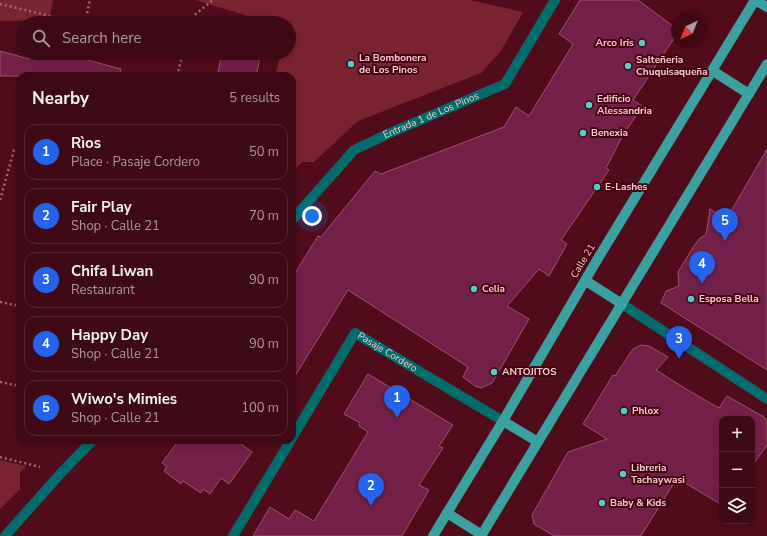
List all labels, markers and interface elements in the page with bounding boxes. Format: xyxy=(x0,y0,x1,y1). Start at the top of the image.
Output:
north arrow xyxy=(671,12,707,48)
search box xyxy=(16,16,296,60)
icon: search xyxy=(30,27,52,49)
text: Search here xyxy=(62,28,142,48)
place label: Arco Iris xyxy=(595,36,634,50)
marker: Arco Iris xyxy=(637,38,647,48)
place label: La Bombonera de Los Pinos xyxy=(359,51,427,77)
place label: Salteñeria Chuquisaqueña xyxy=(636,53,708,79)
marker: La Bombonera de Los Pinos xyxy=(346,59,356,69)
marker: Salteñeria Chuquisaqueña xyxy=(623,61,633,71)
text: Nearby xyxy=(32,87,89,110)
text: 5 results xyxy=(229,89,280,107)
street label: Entrada 1 de Los Pinos xyxy=(381,89,481,142)
place label: Edificio Alessandria xyxy=(597,92,652,118)
marker: Edificio Alessandria xyxy=(584,100,594,110)
place label: Benexia xyxy=(591,126,628,140)
marker: Benexia xyxy=(578,128,588,138)
text: Rìos xyxy=(71,133,101,153)
text: 1 xyxy=(42,143,50,161)
text: 50 m xyxy=(249,143,279,161)
text: Place · Pasaje Cordero xyxy=(71,153,200,171)
place label: E-Lashes xyxy=(605,180,648,194)
marker: E-Lashes xyxy=(592,182,602,192)
text: Fair Play xyxy=(71,197,132,217)
your location xyxy=(302,206,322,226)
text: 2 xyxy=(42,207,50,225)
text: 70 m xyxy=(249,207,279,225)
pin: 5 xyxy=(712,208,738,241)
text: Shop · Calle 21 xyxy=(71,217,160,235)
street label: Calle 21 xyxy=(567,241,599,281)
pin: 4 xyxy=(689,251,715,284)
text: Chifa Liwan xyxy=(71,261,153,281)
text: 3 xyxy=(42,271,50,289)
text: 90 m xyxy=(249,271,279,289)
text: Restaurant xyxy=(71,281,135,299)
place label: Celia xyxy=(482,282,505,296)
marker: Celia xyxy=(469,284,479,294)
place label: Esposa Bella xyxy=(699,292,759,306)
marker: Esposa Bella xyxy=(686,294,696,304)
text: Happy Day xyxy=(71,325,148,345)
pin: 3 xyxy=(666,326,692,359)
street label: Pasaje Cordero xyxy=(355,329,420,376)
text: 4 xyxy=(42,335,50,353)
text: 90 m xyxy=(249,335,279,353)
text: Shop · Calle 21 xyxy=(71,345,160,363)
place label: ANTOJITOS xyxy=(502,365,557,379)
marker: ANTOJITOS xyxy=(489,367,499,377)
pin: 1 xyxy=(384,385,410,418)
text: Wiwo's Mimies xyxy=(71,389,177,409)
text: 5 xyxy=(42,399,50,417)
text: 100 m xyxy=(241,399,279,417)
place label: Phlox xyxy=(632,404,659,418)
marker: Phlox xyxy=(619,406,629,416)
text: Shop · Calle 21 xyxy=(71,409,160,427)
map controls xyxy=(719,416,755,524)
button: + xyxy=(719,416,755,452)
button: − xyxy=(719,452,755,488)
place label: Libreria Tachaywasi xyxy=(631,461,685,487)
marker: Libreria Tachaywasi xyxy=(618,469,628,479)
pin: 2 xyxy=(358,473,384,506)
button: layers xyxy=(719,488,755,524)
place label: Baby & Kids xyxy=(610,496,666,510)
marker: Baby & Kids xyxy=(597,498,607,508)

